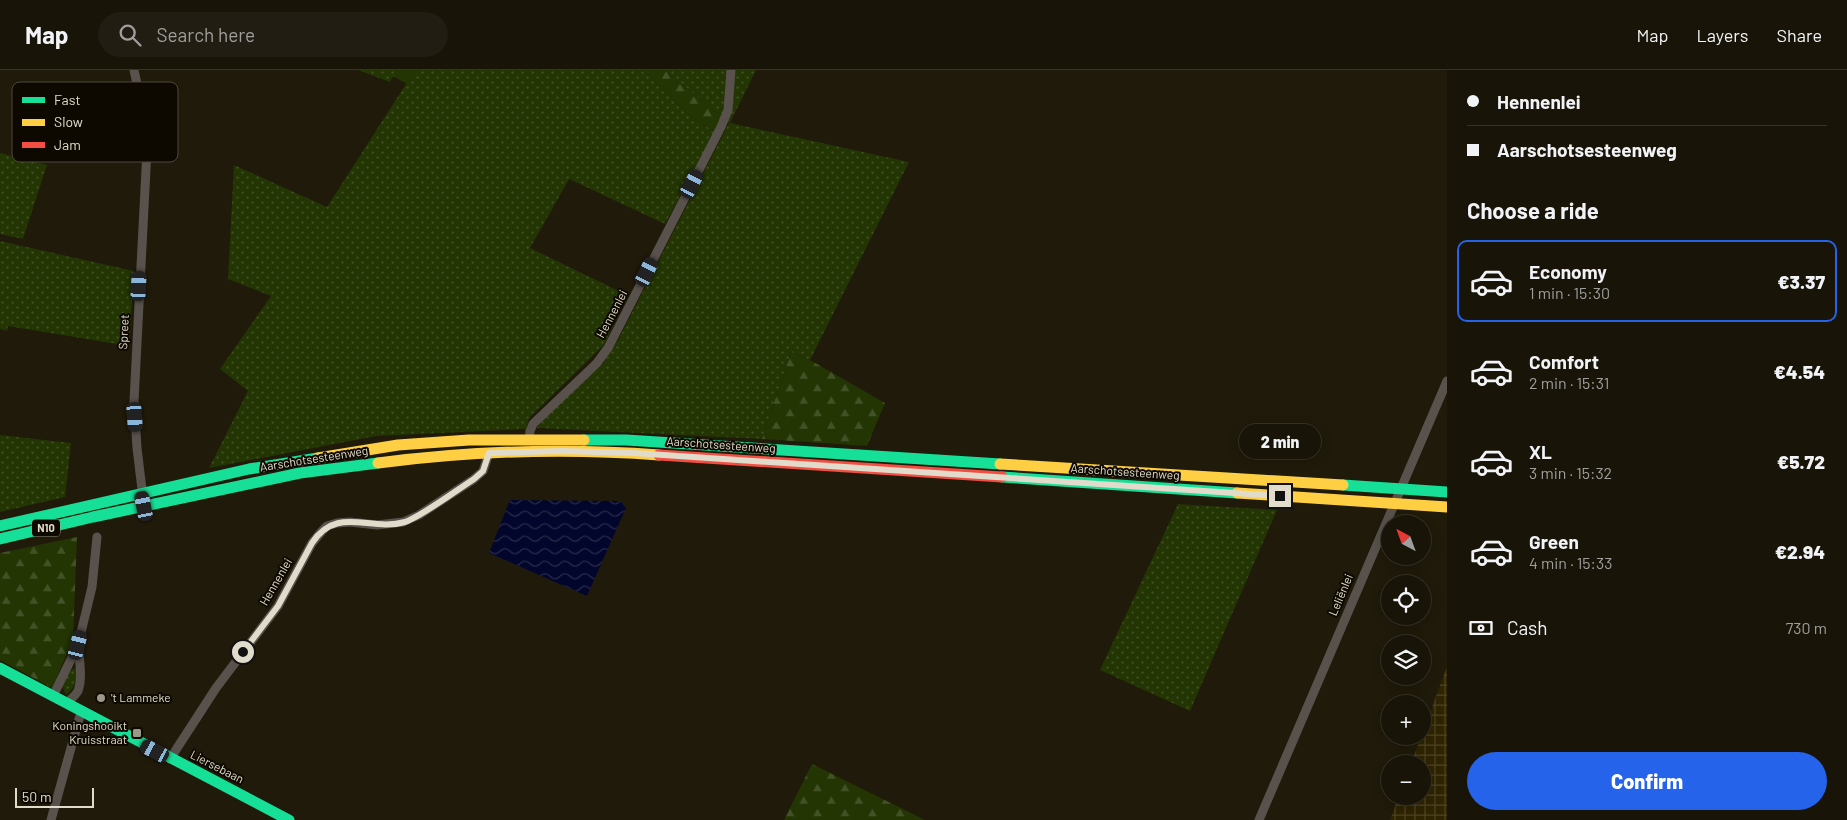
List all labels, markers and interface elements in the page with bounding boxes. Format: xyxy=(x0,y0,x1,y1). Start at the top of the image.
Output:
search box xyxy=(98,12,448,57)
text: Map xyxy=(25,20,68,49)
icon: search xyxy=(116,21,144,49)
text: Search here xyxy=(156,23,255,46)
text: Map xyxy=(1636,24,1668,46)
text: Layers xyxy=(1696,24,1749,46)
text: Share xyxy=(1777,24,1822,46)
legend xyxy=(12,82,178,162)
text: Hennenlei xyxy=(1497,90,1581,113)
text: Fast xyxy=(54,91,80,108)
text: Slow xyxy=(54,113,83,130)
text: Jam xyxy=(54,136,81,153)
text: Aarschotsesteenweg xyxy=(1497,138,1677,161)
car xyxy=(678,167,705,201)
text: Choose a ride xyxy=(1467,197,1599,223)
car xyxy=(633,255,660,289)
icon: car xyxy=(1469,259,1514,304)
text: Economy xyxy=(1529,260,1607,283)
text: €3.37 xyxy=(1777,270,1825,293)
car xyxy=(130,271,147,301)
text: 1 min · 15:30 xyxy=(1529,283,1610,302)
street label: Hennenlei xyxy=(593,287,630,340)
street label: Spreet xyxy=(115,314,131,350)
icon: car xyxy=(1469,349,1514,394)
text: Comfort xyxy=(1529,350,1599,373)
text: €4.54 xyxy=(1774,360,1825,383)
text: 2 min · 15:31 xyxy=(1529,373,1609,392)
car xyxy=(126,402,143,432)
callout: 2 min xyxy=(1239,424,1321,458)
text: 2 min xyxy=(1261,432,1299,451)
street label: Aarschotsesteenweg xyxy=(666,433,776,455)
icon: car xyxy=(1469,439,1514,484)
text: XL xyxy=(1529,440,1552,463)
street label: Aarschotsesteenweg xyxy=(259,443,369,473)
text: €5.72 xyxy=(1777,450,1825,473)
street label: Aarschotsesteenweg xyxy=(1070,460,1180,482)
text: 3 min · 15:32 xyxy=(1529,463,1612,482)
route end xyxy=(1269,485,1291,507)
car xyxy=(133,490,154,522)
north arrow xyxy=(1381,515,1431,565)
map controls xyxy=(1381,515,1431,805)
road number: N10 xyxy=(32,519,60,536)
icon: car xyxy=(1469,529,1514,574)
text: Green xyxy=(1529,530,1579,553)
text: €2.94 xyxy=(1775,540,1825,563)
text: 4 min · 15:33 xyxy=(1529,553,1612,572)
street label: Hennenlei xyxy=(256,555,294,608)
street label: Leliënlei xyxy=(1325,572,1355,618)
button: locate xyxy=(1381,575,1431,625)
icon: cash xyxy=(1467,614,1495,642)
text: Cash xyxy=(1507,616,1548,639)
text: 730 m xyxy=(1786,618,1827,637)
car xyxy=(67,629,88,661)
button: layers xyxy=(1381,635,1431,685)
route start xyxy=(232,641,254,663)
place label: 't Lammeke xyxy=(111,690,171,704)
marker: 't Lammeke xyxy=(95,692,107,704)
button: + xyxy=(1381,695,1431,745)
place label: Koningshooikt Kruisstraat xyxy=(52,718,127,746)
marker: Koningshooikt Kruisstraat xyxy=(131,727,143,739)
car xyxy=(138,737,171,765)
street label: Liersebaan xyxy=(188,747,246,786)
button: Confirm xyxy=(1467,752,1827,810)
button: − xyxy=(1381,755,1431,805)
scale bar xyxy=(15,785,94,808)
text: 50 m xyxy=(22,788,51,805)

